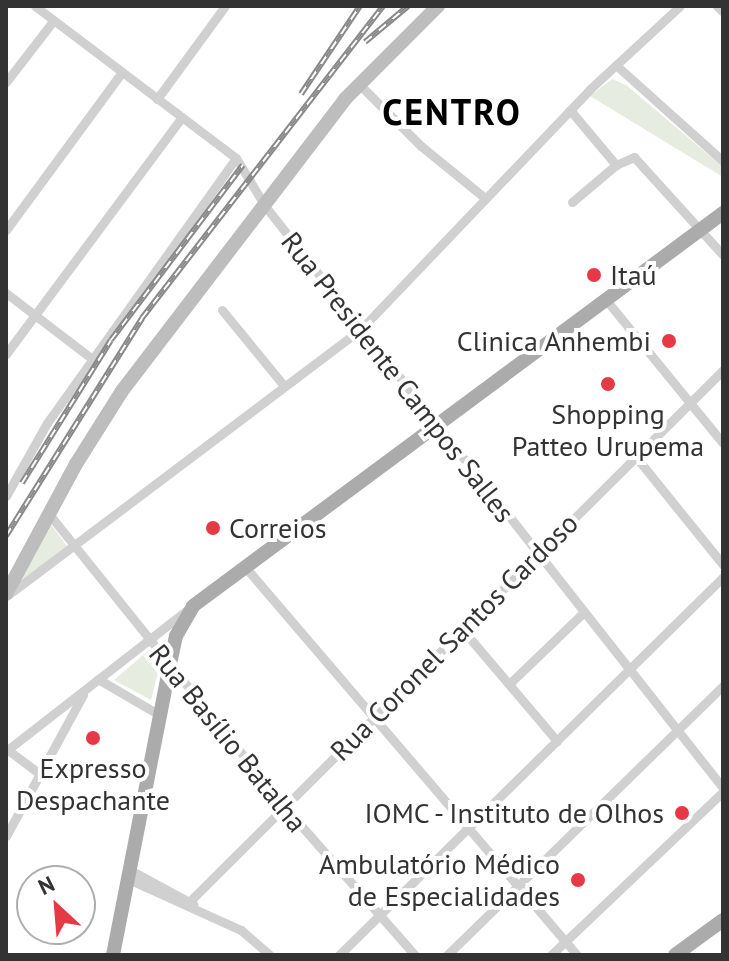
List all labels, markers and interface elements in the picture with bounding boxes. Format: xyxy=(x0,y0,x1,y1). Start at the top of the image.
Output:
district label: CENTRO xyxy=(382,90,522,134)
street label: Rua Presidente Campos Salles xyxy=(274,225,522,529)
place label: Itaú xyxy=(610,258,657,292)
marker: Itaú xyxy=(585,266,603,284)
place label: Clinica Anhembi xyxy=(456,324,651,358)
marker: Clinica Anhembi xyxy=(658,330,680,352)
marker: Shopping Patteo Urupema xyxy=(599,375,617,393)
place label: Shopping Patteo Urupema xyxy=(512,397,704,463)
street label: Rua Coronel Santos Cardoso xyxy=(323,506,585,768)
place label: Correios xyxy=(229,511,327,545)
marker: Correios xyxy=(204,519,222,537)
street label: Rua Basílio Batalha xyxy=(142,637,314,839)
marker: Expresso Despachante xyxy=(84,729,102,747)
place label: Expresso Despachante xyxy=(16,751,170,817)
place label: IOMC - Instituto de Olhos xyxy=(359,796,664,830)
marker: IOMC - Instituto de Olhos xyxy=(671,802,693,824)
place label: Ambulatório Médico de Especialidades xyxy=(319,847,560,913)
north arrow xyxy=(16,865,96,945)
text: N xyxy=(34,869,59,901)
marker: Ambulatório Médico de Especialidades xyxy=(567,869,589,891)

